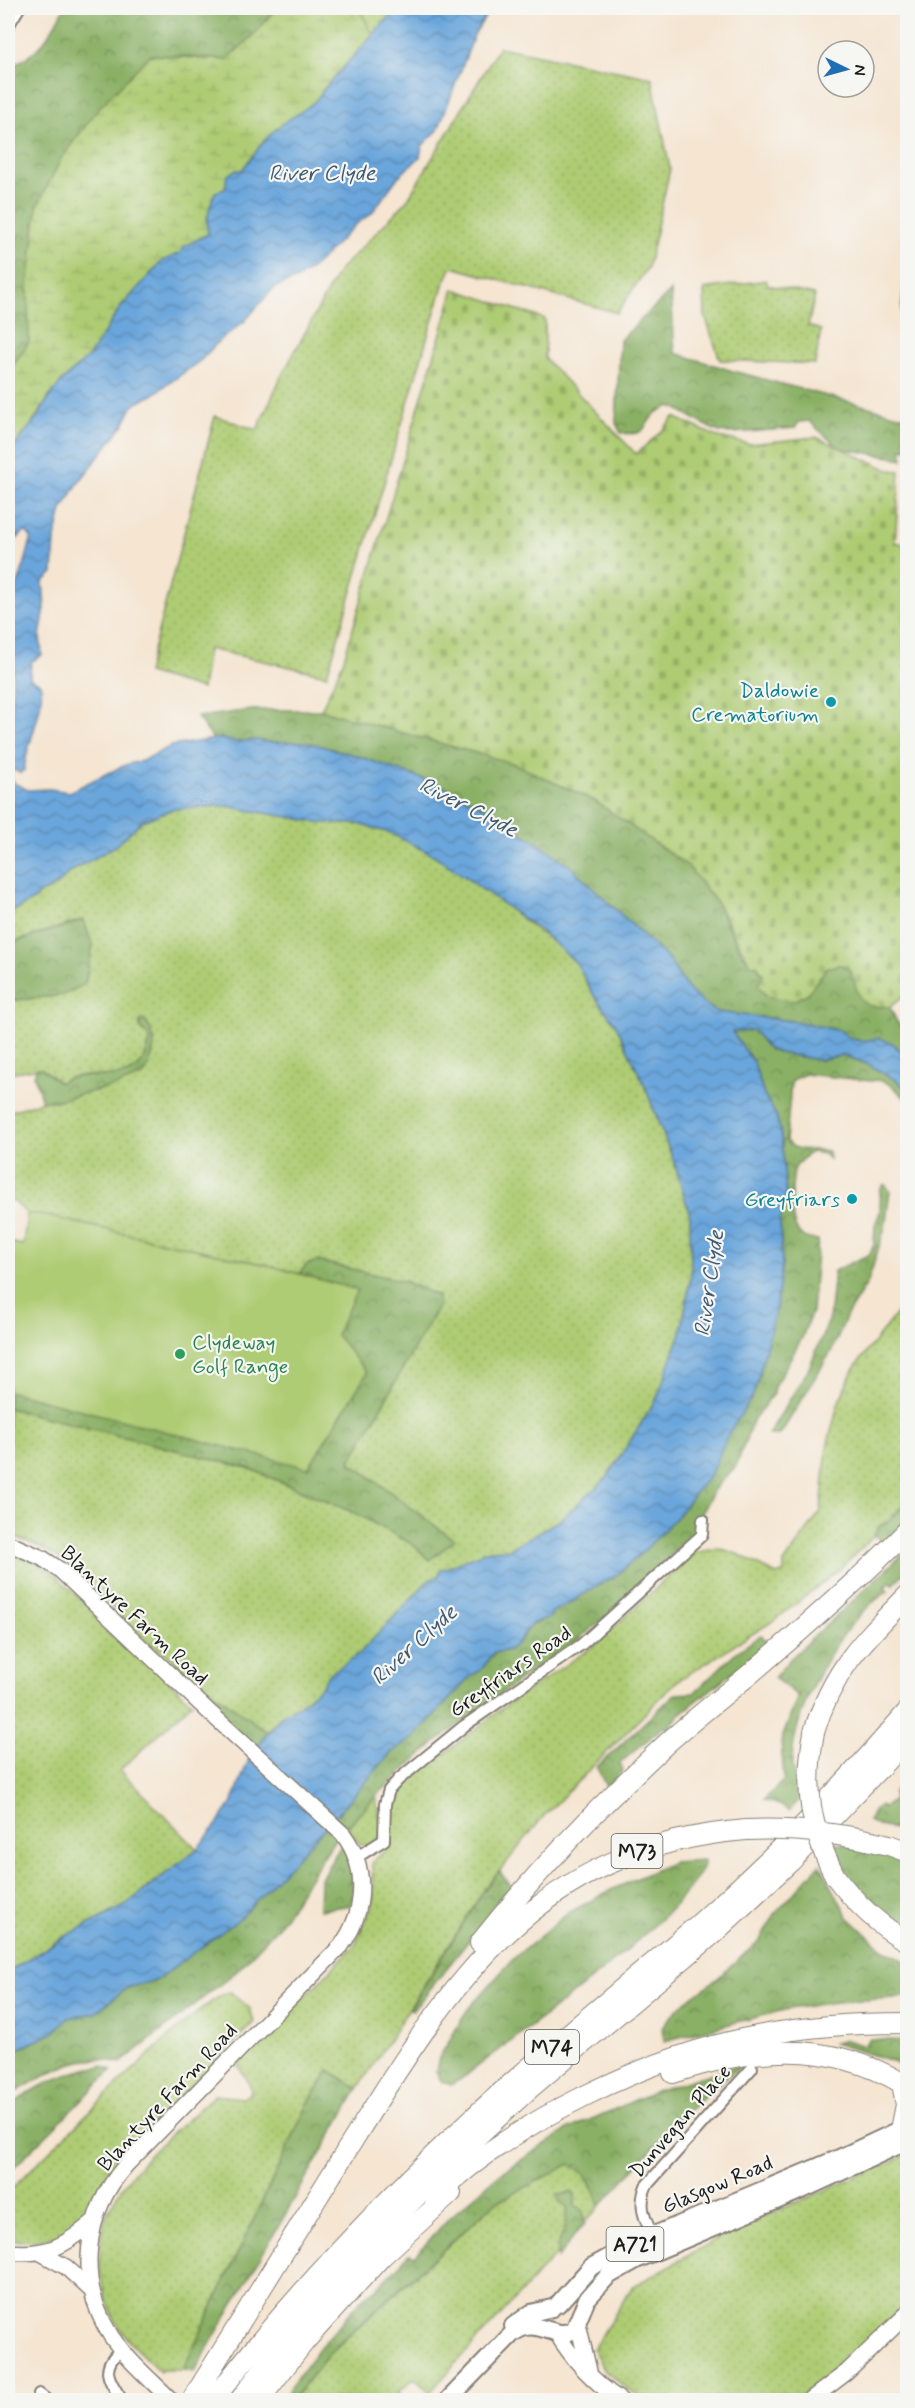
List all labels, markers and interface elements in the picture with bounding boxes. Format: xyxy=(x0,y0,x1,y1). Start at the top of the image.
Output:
north arrow xyxy=(816,39,876,99)
text: N xyxy=(849,64,870,76)
water label: River Clyde xyxy=(269,160,377,188)
place label: Daldowie Crematorium xyxy=(691,677,819,729)
marker: Daldowie Crematorium xyxy=(824,695,838,709)
water label: River Clyde xyxy=(414,771,523,845)
place label: Greyfriars xyxy=(744,1186,840,1214)
marker: Greyfriars xyxy=(845,1192,859,1206)
water label: River Clyde xyxy=(689,1227,731,1338)
place label: Clydeway Golf Range xyxy=(192,1329,288,1382)
marker: Clydeway Golf Range xyxy=(173,1347,187,1361)
street label: Blantyre Farm Road xyxy=(54,1540,215,1692)
water label: River Clyde xyxy=(365,1599,464,1692)
street label: Greyfriars Road xyxy=(444,1619,577,1724)
road number: M73 xyxy=(612,1834,662,1868)
street label: Blantyre Farm Road xyxy=(92,2017,244,2178)
road number: M74 xyxy=(525,2030,579,2064)
street label: Dunvegan Place xyxy=(623,2059,738,2185)
street label: Glasgow Road xyxy=(658,2149,777,2221)
road number: A721 xyxy=(606,2227,664,2261)

